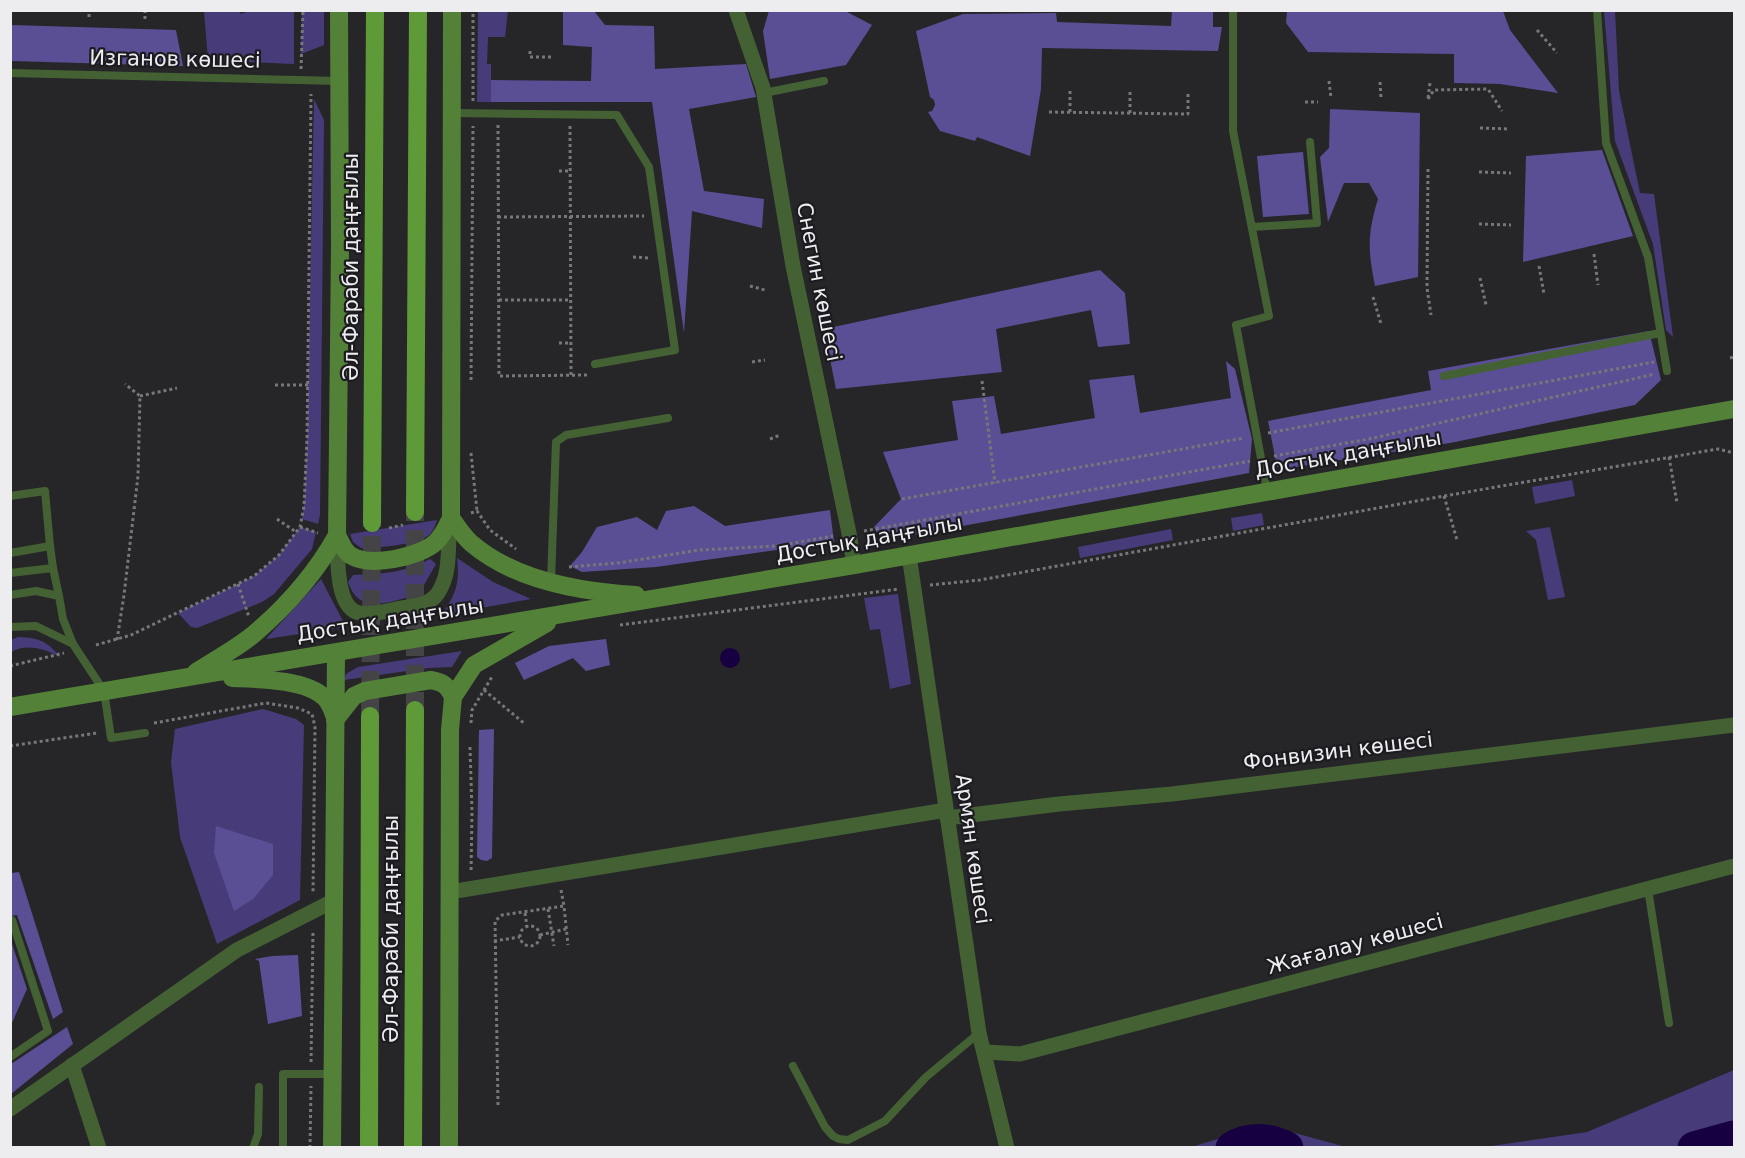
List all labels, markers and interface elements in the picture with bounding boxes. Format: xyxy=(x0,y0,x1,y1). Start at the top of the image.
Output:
street label: Изганов көшесі xyxy=(89,46,261,72)
street label: Әл-Фараби даңғылы xyxy=(339,153,363,381)
street label: Снегин көшесі xyxy=(792,200,846,364)
street label: Достық даңғылы xyxy=(1253,426,1443,482)
street label: Достық даңғылы xyxy=(774,511,964,567)
street label: Достық даңғылы xyxy=(295,593,485,647)
street label: Фонвизин көшесі xyxy=(1242,727,1434,775)
street label: Армян көшесі xyxy=(951,772,995,926)
street label: Әл-Фараби даңғылы xyxy=(379,815,403,1043)
street label: Жағалау көшесі xyxy=(1264,909,1446,979)

